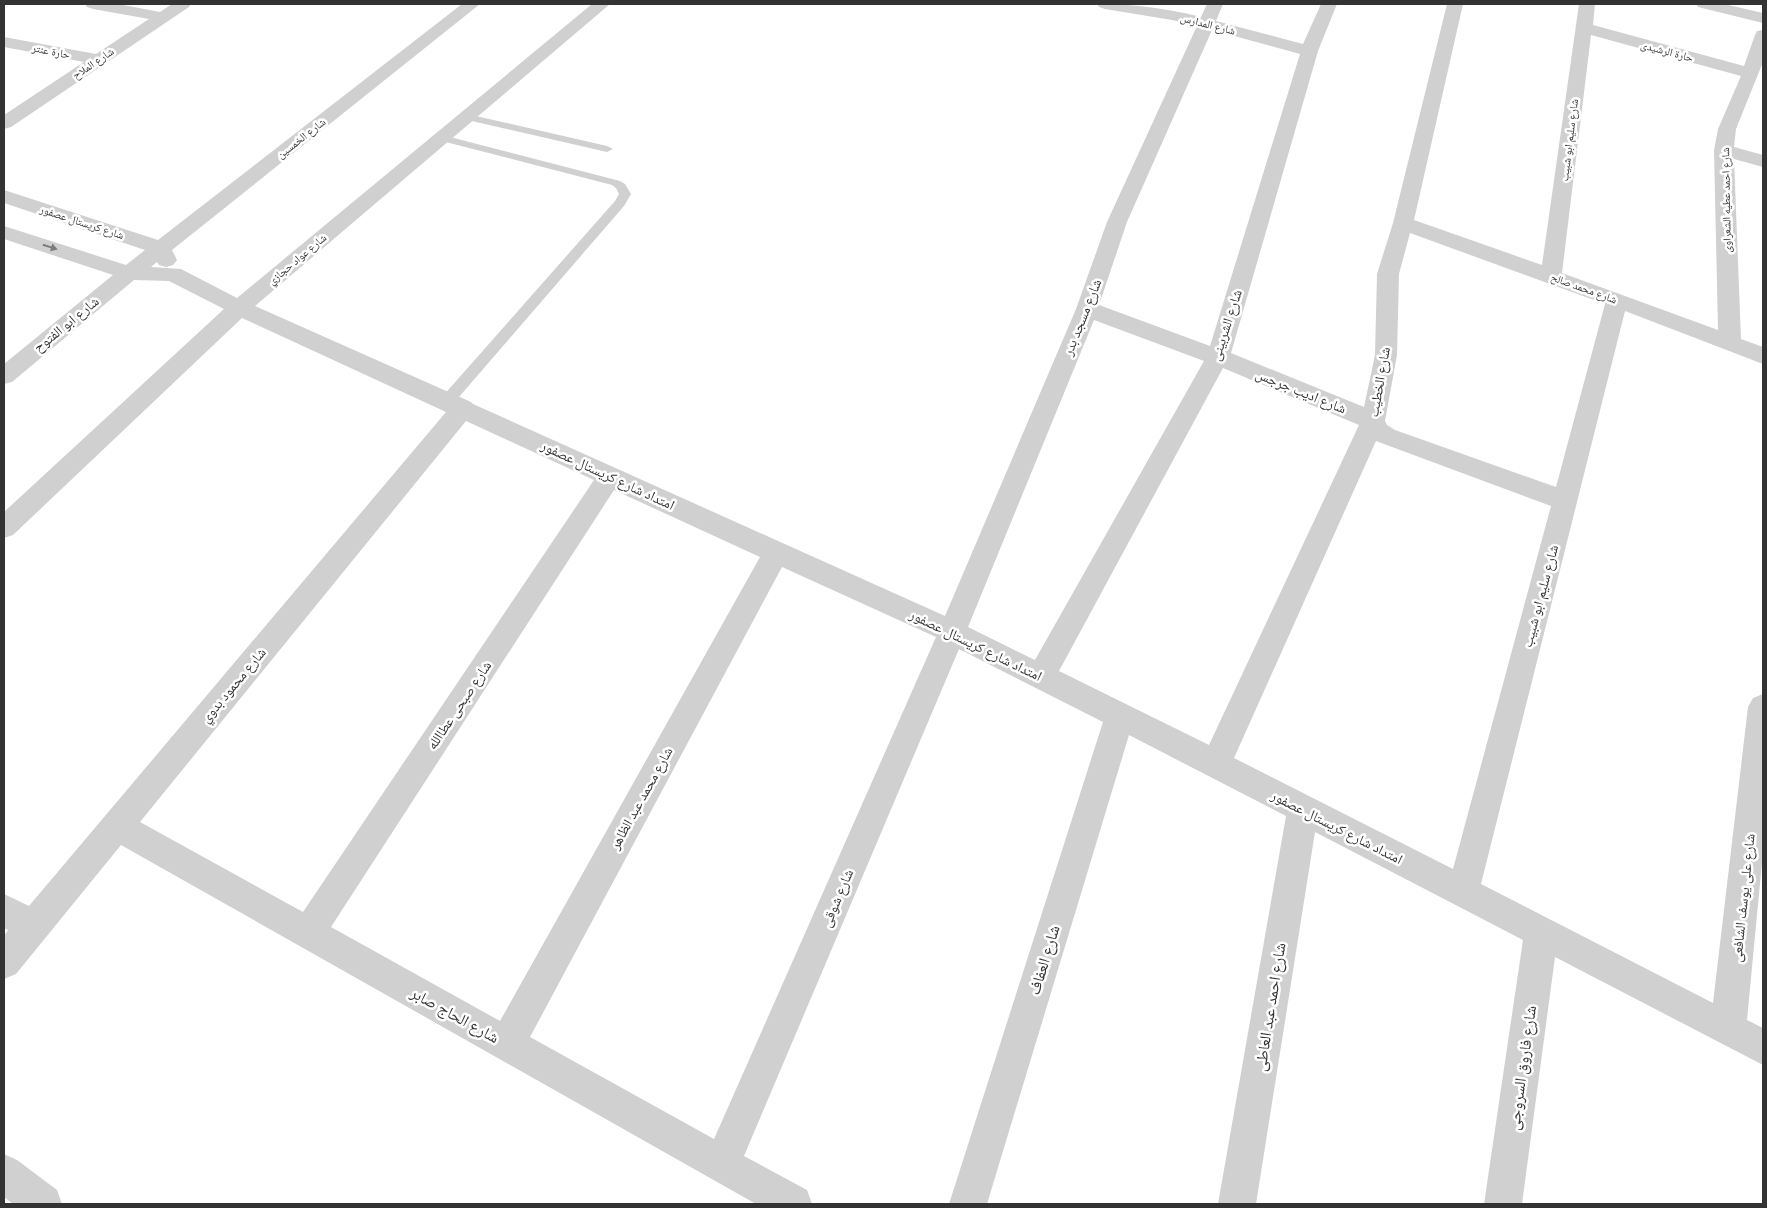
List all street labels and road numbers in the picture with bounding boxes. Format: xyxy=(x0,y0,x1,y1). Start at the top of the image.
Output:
street label: شارع المدارس xyxy=(1179,11,1237,38)
street label: حارة الرشيدى xyxy=(1639,38,1695,65)
street label: حارة عنتر xyxy=(30,41,71,61)
street label: شارع الملاح xyxy=(70,45,116,82)
street label: شارع سليم ابو شبيب xyxy=(1558,98,1582,182)
street label: شارع الخمسين xyxy=(274,115,328,161)
street label: شارع احمد عطيه الشعراوى xyxy=(1719,147,1734,253)
street label: شارع كريستال عصفور xyxy=(37,202,125,242)
street label: شارع عواد حجازي xyxy=(265,231,330,289)
street label: شارع محمد صالح xyxy=(1549,270,1619,306)
street label: شارع مسجد بدر xyxy=(1059,276,1106,359)
street label: شارع الشربينى xyxy=(1207,287,1247,363)
street label: شارع ابو الفتوح xyxy=(30,293,103,357)
street label: شارع الخطيب xyxy=(1365,346,1395,419)
street label: شارع اديب جرجس xyxy=(1253,366,1349,418)
street label: امتداد شارع كريستال عصفور xyxy=(537,437,677,515)
street label: شارع سليم ابو شبيب xyxy=(1519,543,1563,649)
street label: امتداد شارع كريستال عصفور xyxy=(905,606,1045,686)
street label: شارع محمود بدوي xyxy=(197,644,272,728)
street label: شارع صبحى عطاالله xyxy=(424,658,496,753)
street label: شارع محمد عبد الظاهر xyxy=(606,744,677,854)
street label: امتداد شارع كريستال عصفور xyxy=(1267,786,1405,869)
street label: شارع على يوسف الشافعى xyxy=(1728,833,1760,963)
street label: شارع شوقى xyxy=(818,867,858,930)
street label: شارع العفاف xyxy=(1024,923,1065,997)
street label: شارع احمد عبد العاطى xyxy=(1250,941,1291,1073)
street label: شارع الحاج صابر xyxy=(406,983,502,1048)
street label: شارع فاروق السروجى xyxy=(1504,1004,1541,1132)

